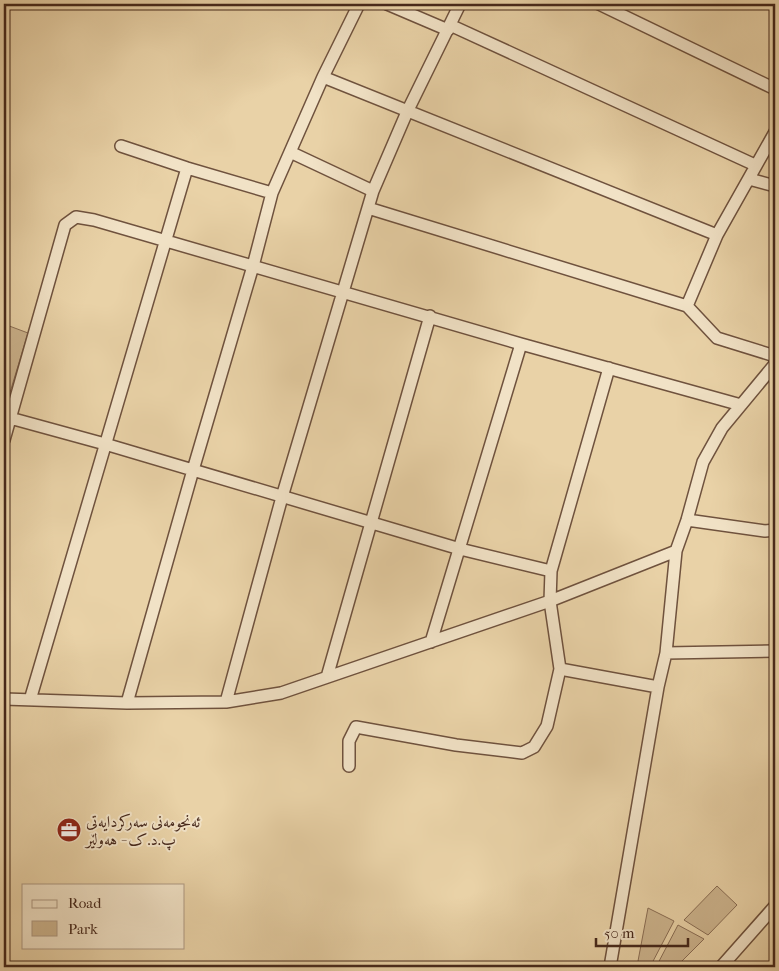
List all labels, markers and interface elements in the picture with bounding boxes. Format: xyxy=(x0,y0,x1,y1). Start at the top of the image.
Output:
place label: ئەنجومەنی سەرکردایەتی پ.د.ک - هەولێر xyxy=(84,812,201,851)
office icon: ئەنجومەنی سەرکردایەتی پ.د.ک - هەولێر xyxy=(56,817,82,843)
legend xyxy=(22,884,185,948)
text: Road xyxy=(68,894,102,912)
scale bar xyxy=(596,916,689,948)
text: Park xyxy=(68,920,98,938)
text: 50 m xyxy=(604,924,635,942)

